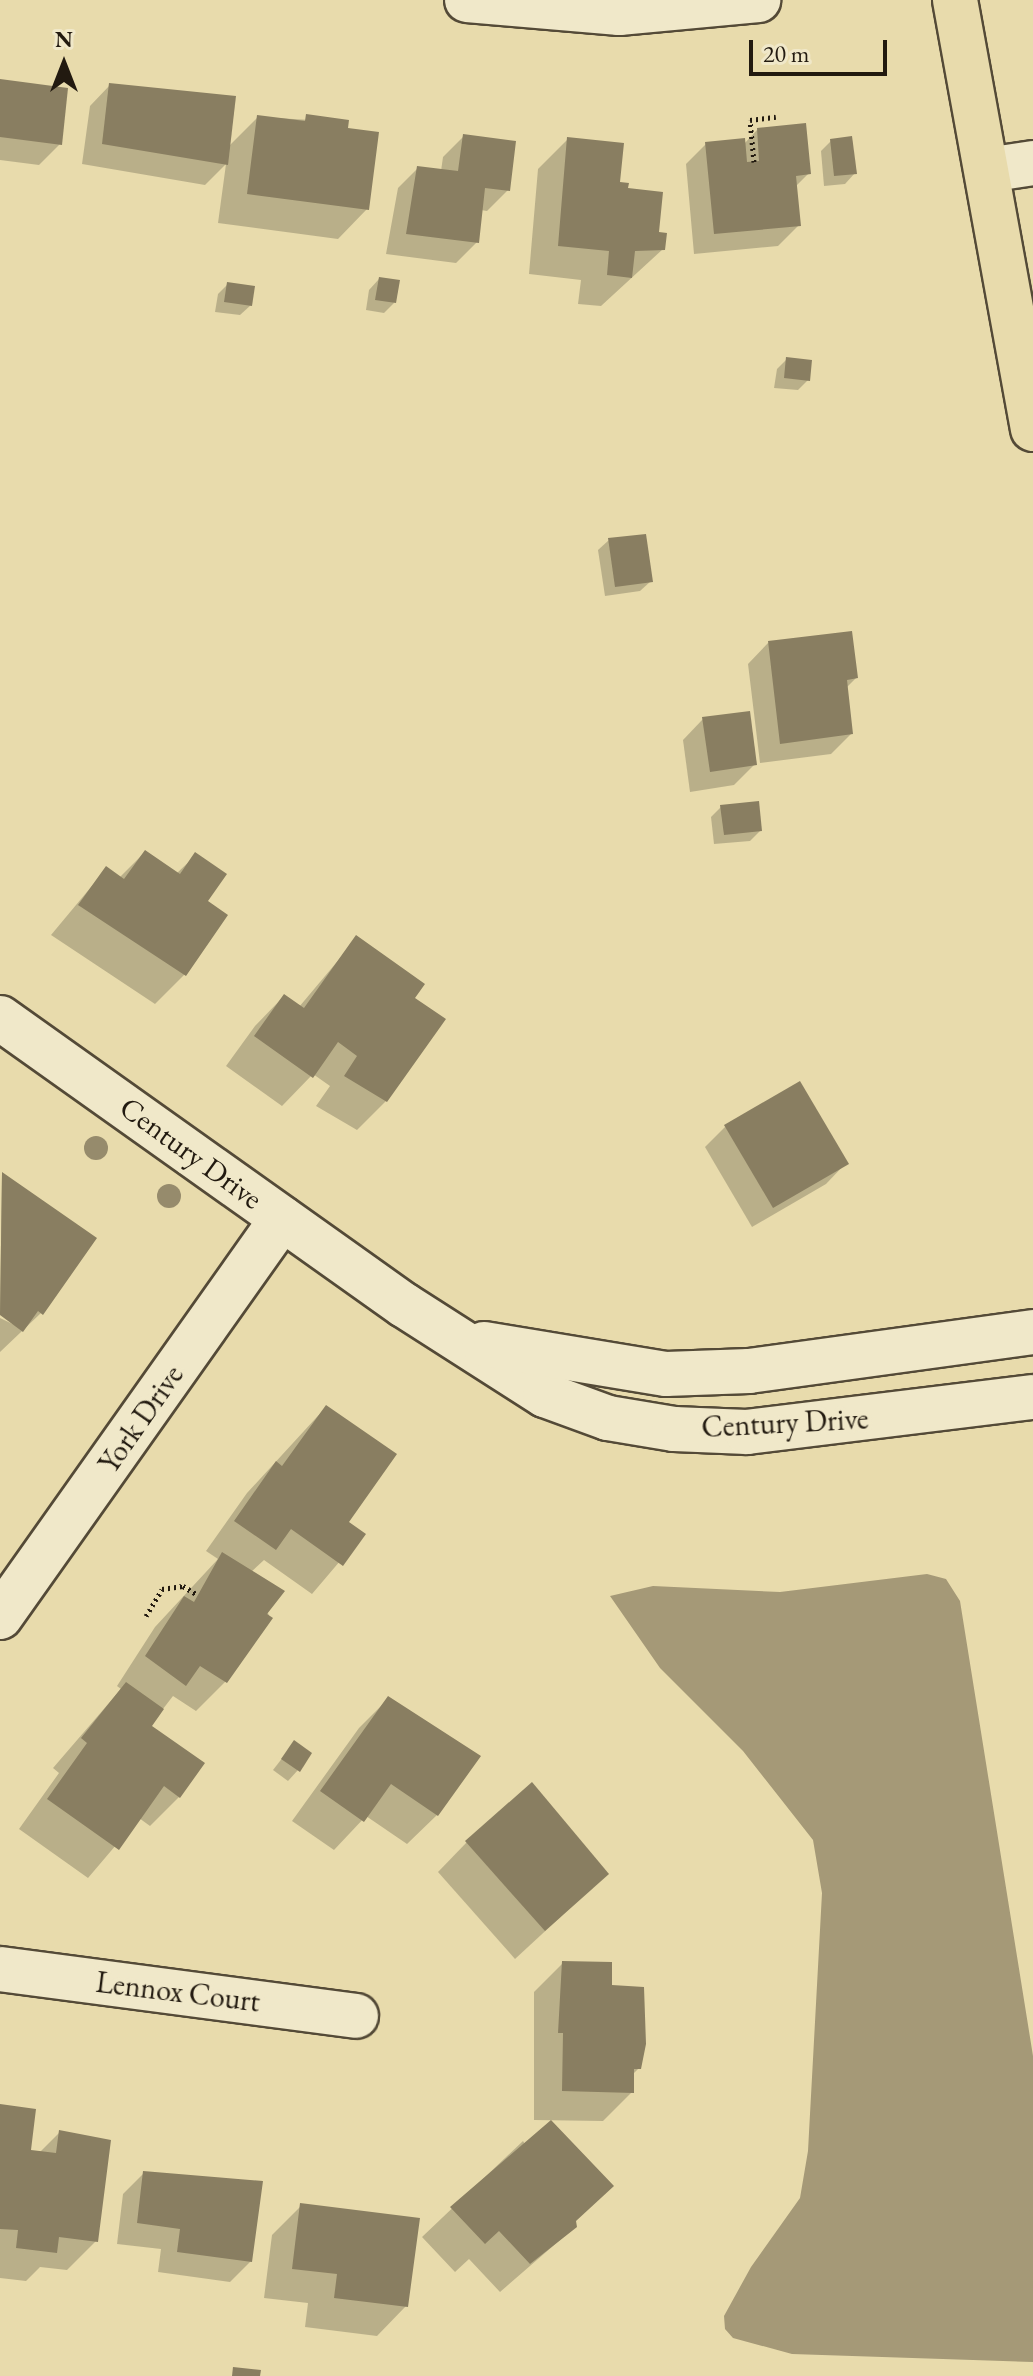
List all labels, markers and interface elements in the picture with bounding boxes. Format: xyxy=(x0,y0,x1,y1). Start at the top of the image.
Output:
north arrow xyxy=(24,24,104,104)
scale bar xyxy=(753,24,891,74)
text: N xyxy=(55,25,73,54)
text: 20 m xyxy=(763,38,810,69)
street label: Century Drive xyxy=(113,1089,269,1217)
street label: York Drive xyxy=(91,1358,191,1480)
street label: Century Drive xyxy=(701,1401,869,1445)
street label: Lennox Court xyxy=(94,1964,262,2020)

